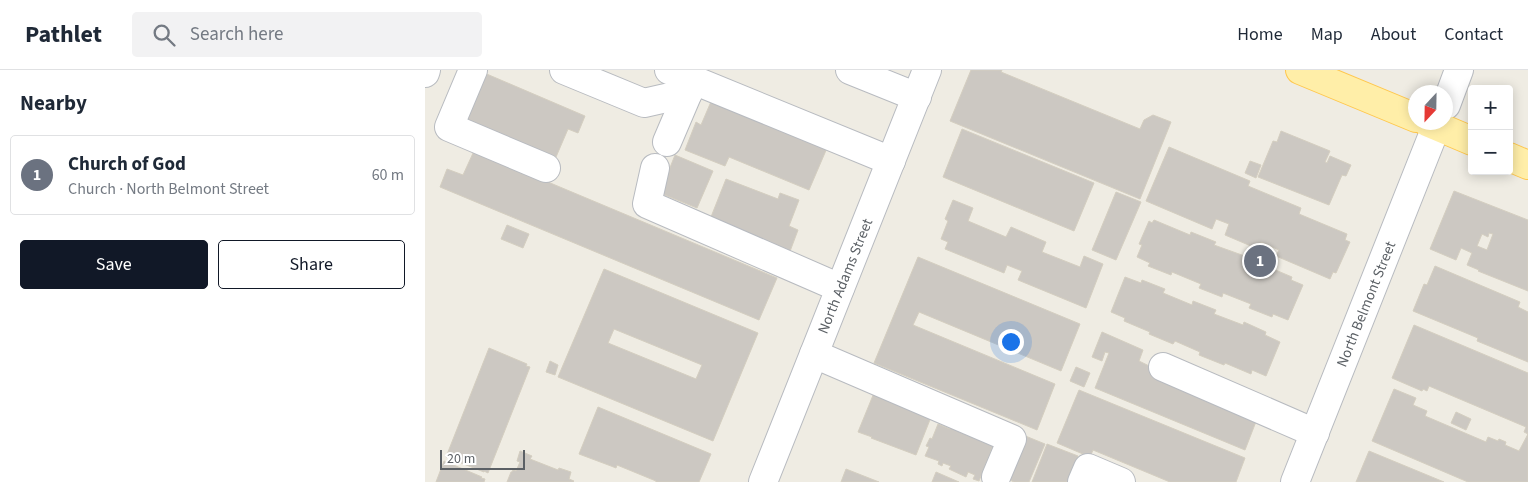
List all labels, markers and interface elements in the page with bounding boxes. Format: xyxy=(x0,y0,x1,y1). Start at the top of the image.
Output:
search box xyxy=(132,12,482,57)
text: Pathlet xyxy=(25,17,102,52)
icon: search xyxy=(150,21,178,49)
text: Search here xyxy=(190,21,284,48)
text: Home xyxy=(1237,22,1283,47)
text: Map xyxy=(1311,22,1343,47)
text: About xyxy=(1371,22,1416,47)
text: Contact xyxy=(1444,22,1503,47)
north arrow xyxy=(1408,85,1453,130)
map controls xyxy=(1468,85,1513,175)
button: + xyxy=(1468,85,1513,130)
text: Nearby xyxy=(20,88,87,118)
button: − xyxy=(1468,130,1513,175)
text: Church of God xyxy=(68,151,186,178)
text: 1 xyxy=(33,164,41,186)
text: 60 m xyxy=(372,164,404,186)
text: Church · North Belmont Street xyxy=(68,178,269,200)
street label: North Adams Street xyxy=(813,215,878,337)
street label: North Belmont Street xyxy=(1332,238,1401,370)
button: Save xyxy=(20,240,208,289)
button: Share xyxy=(218,240,405,289)
pin: 1 xyxy=(1244,242,1276,280)
your location xyxy=(998,329,1024,355)
scale bar xyxy=(440,447,525,470)
text: 20 m xyxy=(447,449,475,469)

